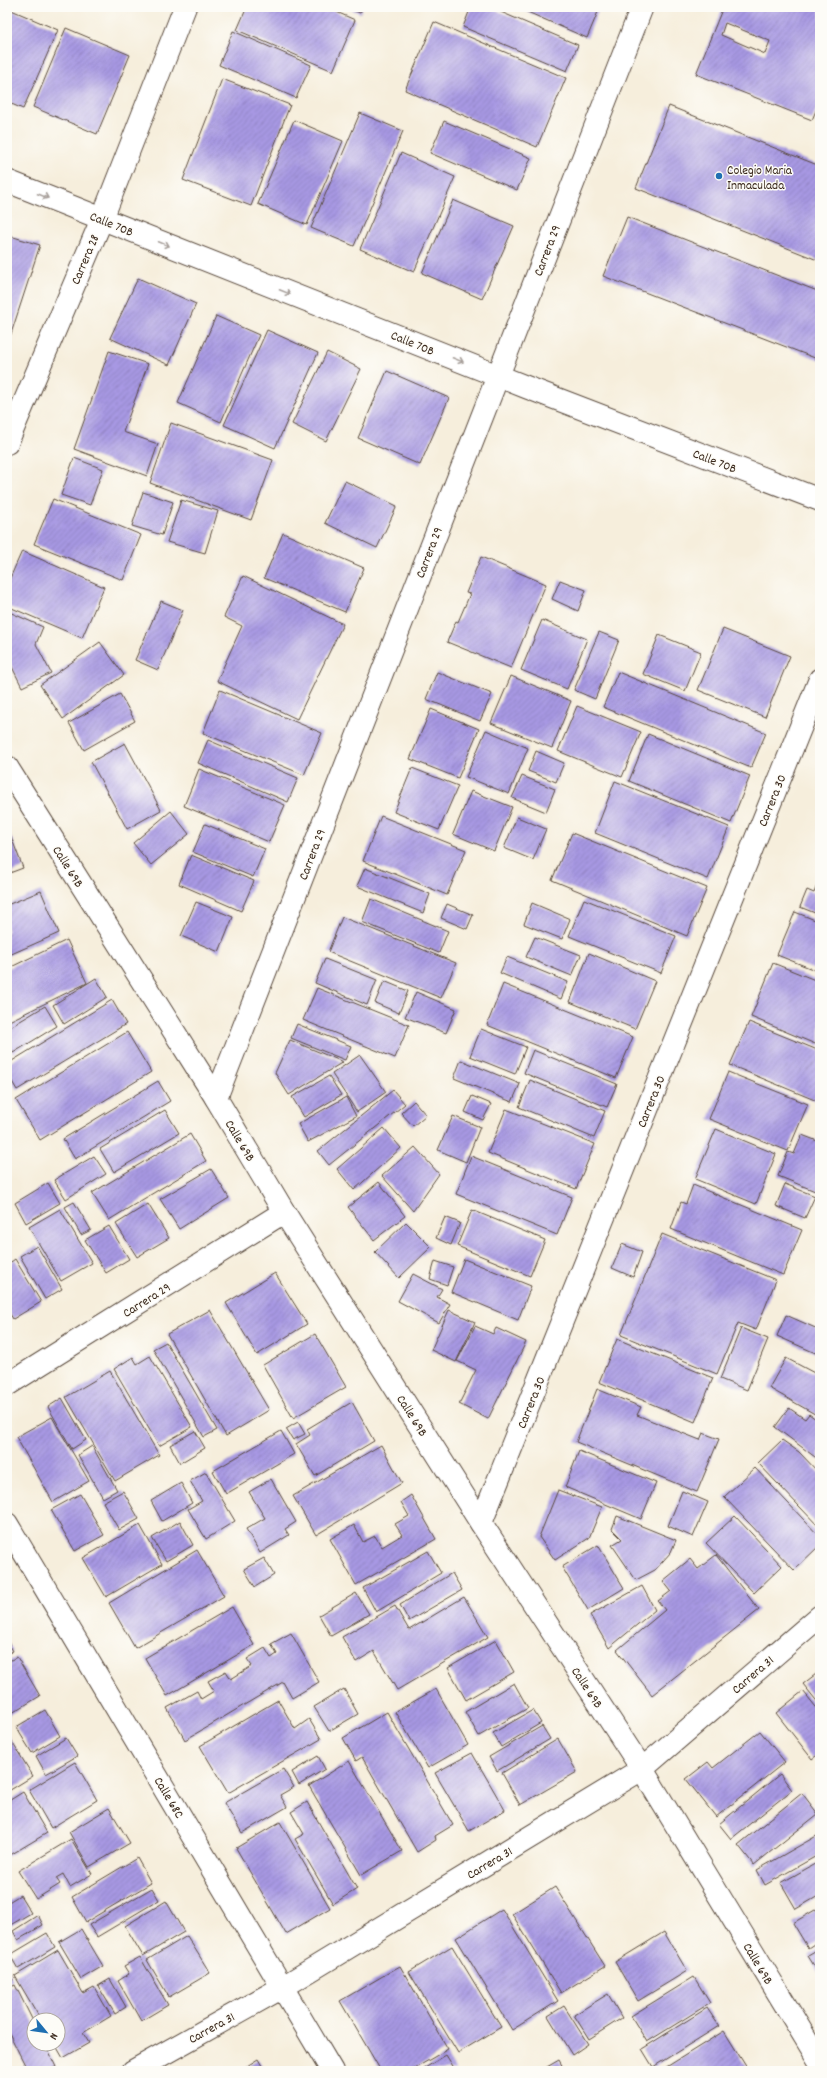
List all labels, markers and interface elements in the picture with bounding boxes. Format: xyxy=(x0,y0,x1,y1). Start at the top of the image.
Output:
place label: Colegio Maria Inmaculada xyxy=(727,162,793,196)
marker: Colegio Maria Inmaculada xyxy=(714,171,724,181)
one-way arrow xyxy=(37,192,49,200)
street label: Calle 70B xyxy=(86,208,136,243)
street label: Carrera 29 xyxy=(530,223,567,279)
street label: Carrera 28 xyxy=(67,232,105,288)
one-way arrow xyxy=(158,240,170,248)
one-way arrow xyxy=(278,288,290,296)
street label: Calle 70B xyxy=(387,327,437,362)
one-way arrow xyxy=(451,357,463,365)
street label: Calle 70B xyxy=(689,445,739,479)
street label: Carrera 29 xyxy=(412,525,449,581)
street label: Carrera 30 xyxy=(754,772,792,830)
street label: Carrera 29 xyxy=(295,827,332,883)
street label: Calle 69B xyxy=(47,843,87,892)
street label: Carrera 30 xyxy=(633,1073,671,1131)
street label: Calle 69B xyxy=(219,1117,259,1166)
street label: Carrera 29 xyxy=(120,1279,175,1323)
street label: Carrera 30 xyxy=(513,1374,551,1432)
street label: Calle 69B xyxy=(391,1392,431,1441)
street label: Carrera 31 xyxy=(728,1652,779,1700)
street label: Calle 69B xyxy=(565,1664,606,1713)
street label: Calle 68C xyxy=(148,1774,188,1823)
street label: Carrera 31 xyxy=(464,1843,517,1885)
street label: Calle 69B xyxy=(737,1940,777,1989)
street label: Carrera 31 xyxy=(186,2009,239,2050)
north arrow xyxy=(26,2012,66,2052)
text: N xyxy=(44,2030,61,2043)

